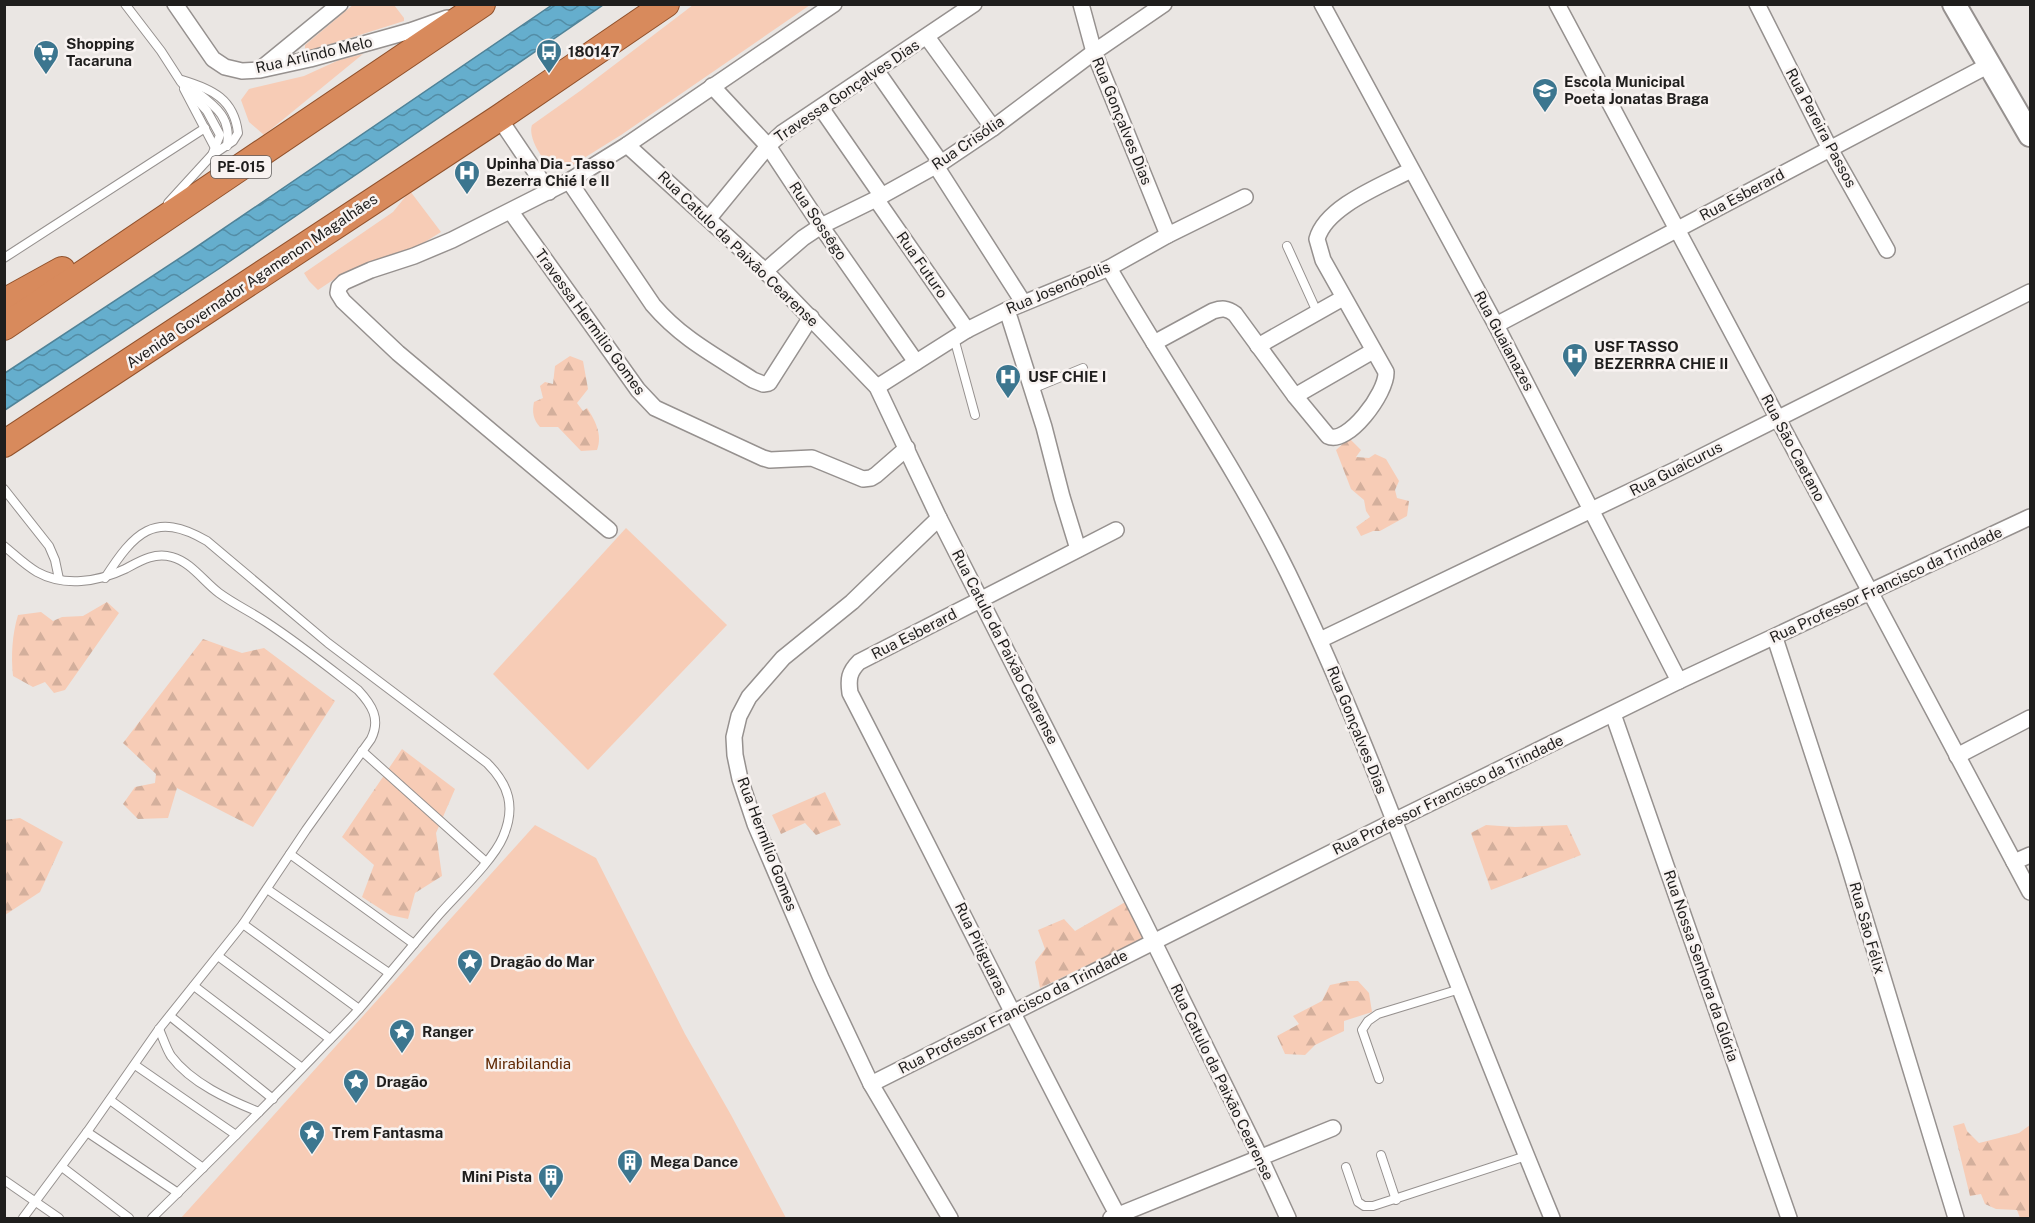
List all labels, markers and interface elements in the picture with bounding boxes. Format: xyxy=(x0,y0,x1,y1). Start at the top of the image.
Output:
street label: Rua Arlindo Melo xyxy=(254,33,374,76)
place label: Shopping Tacaruna xyxy=(66,35,135,69)
street label: Travessa Gonçalves Dias xyxy=(771,36,922,145)
bus stop icon: 180147 xyxy=(534,37,564,75)
supermarket icon: Shopping Tacaruna xyxy=(31,38,61,76)
place label: 180147 xyxy=(568,43,620,60)
street label: Rua Gonçalves Dias xyxy=(1089,54,1156,187)
street label: Rua Pereira Passos xyxy=(1783,65,1860,190)
place label: Escola Municipal Poeta Jonatas Braga xyxy=(1564,73,1709,107)
school or university icon: Escola Municipal Poeta Jonatas Braga xyxy=(1530,76,1560,114)
street label: Rua Crisólia xyxy=(929,112,1007,173)
place label: Upinha Dia - Tasso Bezerra Chié I e II xyxy=(486,155,615,189)
road number: PE-015 xyxy=(211,156,271,178)
hospital icon: Upinha Dia - Tasso Bezerra Chié I e II xyxy=(452,158,482,196)
street label: Rua Esberard xyxy=(1697,165,1787,224)
street label: Rua Catulo da Paixão Cearense xyxy=(655,167,822,330)
street label: Rua Sossêgo xyxy=(786,179,851,263)
street label: Avenida Governador Agamenon Magalhães xyxy=(123,190,380,371)
street label: Rua Futuro xyxy=(893,228,951,301)
street label: Travessa Hermilio Gomes xyxy=(532,245,649,398)
street label: Rua Josenópolis xyxy=(1003,258,1112,317)
street label: Rua Guaianazes xyxy=(1471,288,1538,394)
place label: USF TASSO BEZERRRA CHIE II xyxy=(1594,338,1728,372)
hospital icon: USF TASSO BEZERRRA CHIE II xyxy=(1560,341,1590,379)
hospital icon: USF CHIE I xyxy=(993,362,1023,400)
place label: USF CHIE I xyxy=(1028,368,1106,385)
street label: Rua São Caetano xyxy=(1758,391,1829,504)
street label: Rua Guaicurus xyxy=(1627,438,1725,499)
street label: Rua Professor Francisco da Trindade xyxy=(1767,523,2005,646)
street label: Rua Catulo da Paixão Cearense xyxy=(949,547,1062,747)
street label: Rua Esberard xyxy=(868,605,959,662)
street label: Rua Gonçalves Dias xyxy=(1324,663,1391,796)
street label: Rua Professor Francisco da Trindade xyxy=(1330,731,1566,858)
street label: Rua Hermílio Gomes xyxy=(734,775,801,913)
street label: Rua Nossa Senhora da Glória xyxy=(1661,868,1742,1064)
street label: Rua São Félix xyxy=(1846,880,1889,976)
street label: Rua Pitiguaras xyxy=(952,900,1011,998)
street label: Rua Professor Francisco da Trindade xyxy=(895,946,1130,1077)
place icon: Dragão do Mar xyxy=(455,947,485,985)
place label: Dragão do Mar xyxy=(490,953,594,970)
street label: Rua Catulo da Paixão Cearense xyxy=(1167,981,1277,1183)
place icon: Ranger xyxy=(387,1017,417,1055)
place label: Ranger xyxy=(422,1023,474,1040)
park label: Mirabilandia xyxy=(485,1055,571,1072)
place icon: Dragão xyxy=(341,1067,371,1105)
place label: Dragão xyxy=(376,1073,428,1090)
place icon: Trem Fantasma xyxy=(297,1118,327,1156)
place label: Trem Fantasma xyxy=(332,1124,443,1141)
building icon: Mega Dance xyxy=(615,1147,645,1185)
place label: Mega Dance xyxy=(650,1153,738,1170)
building icon: Mini Pista xyxy=(536,1162,566,1200)
place label: Mini Pista xyxy=(462,1168,532,1185)

